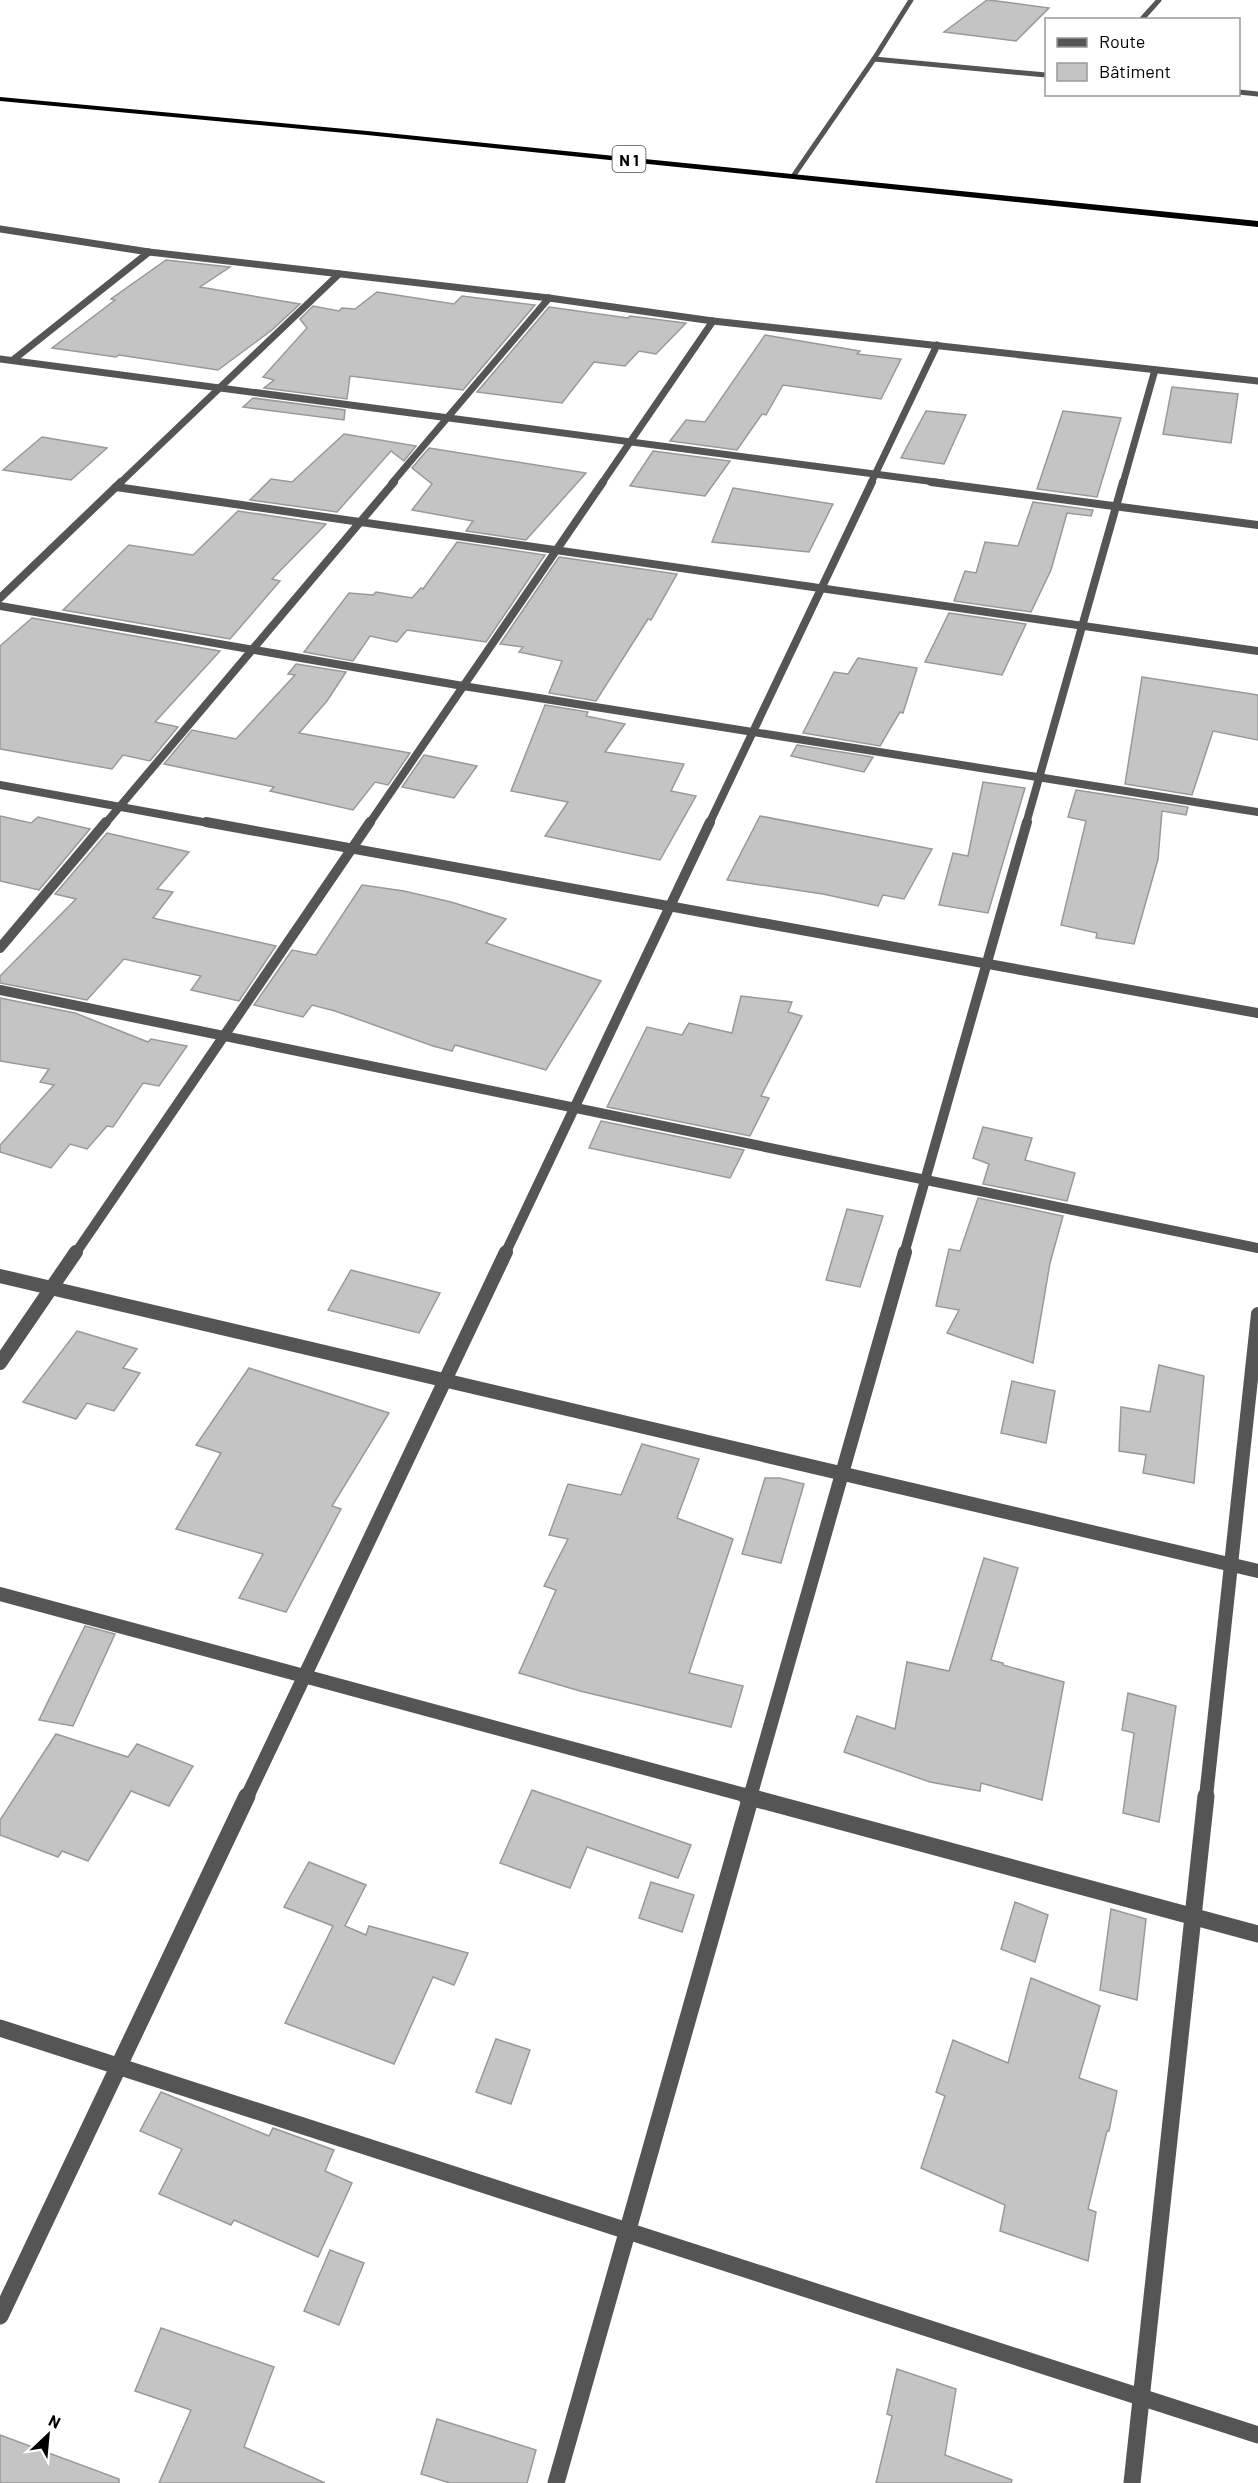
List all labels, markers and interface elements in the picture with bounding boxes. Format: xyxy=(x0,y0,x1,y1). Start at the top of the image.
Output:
legend xyxy=(1045,18,1240,96)
text: Route xyxy=(1099,30,1145,52)
text: Bâtiment xyxy=(1099,60,1171,82)
road number: N 1 xyxy=(612,146,646,172)
north arrow xyxy=(18,2405,78,2465)
text: N xyxy=(46,2410,64,2432)

